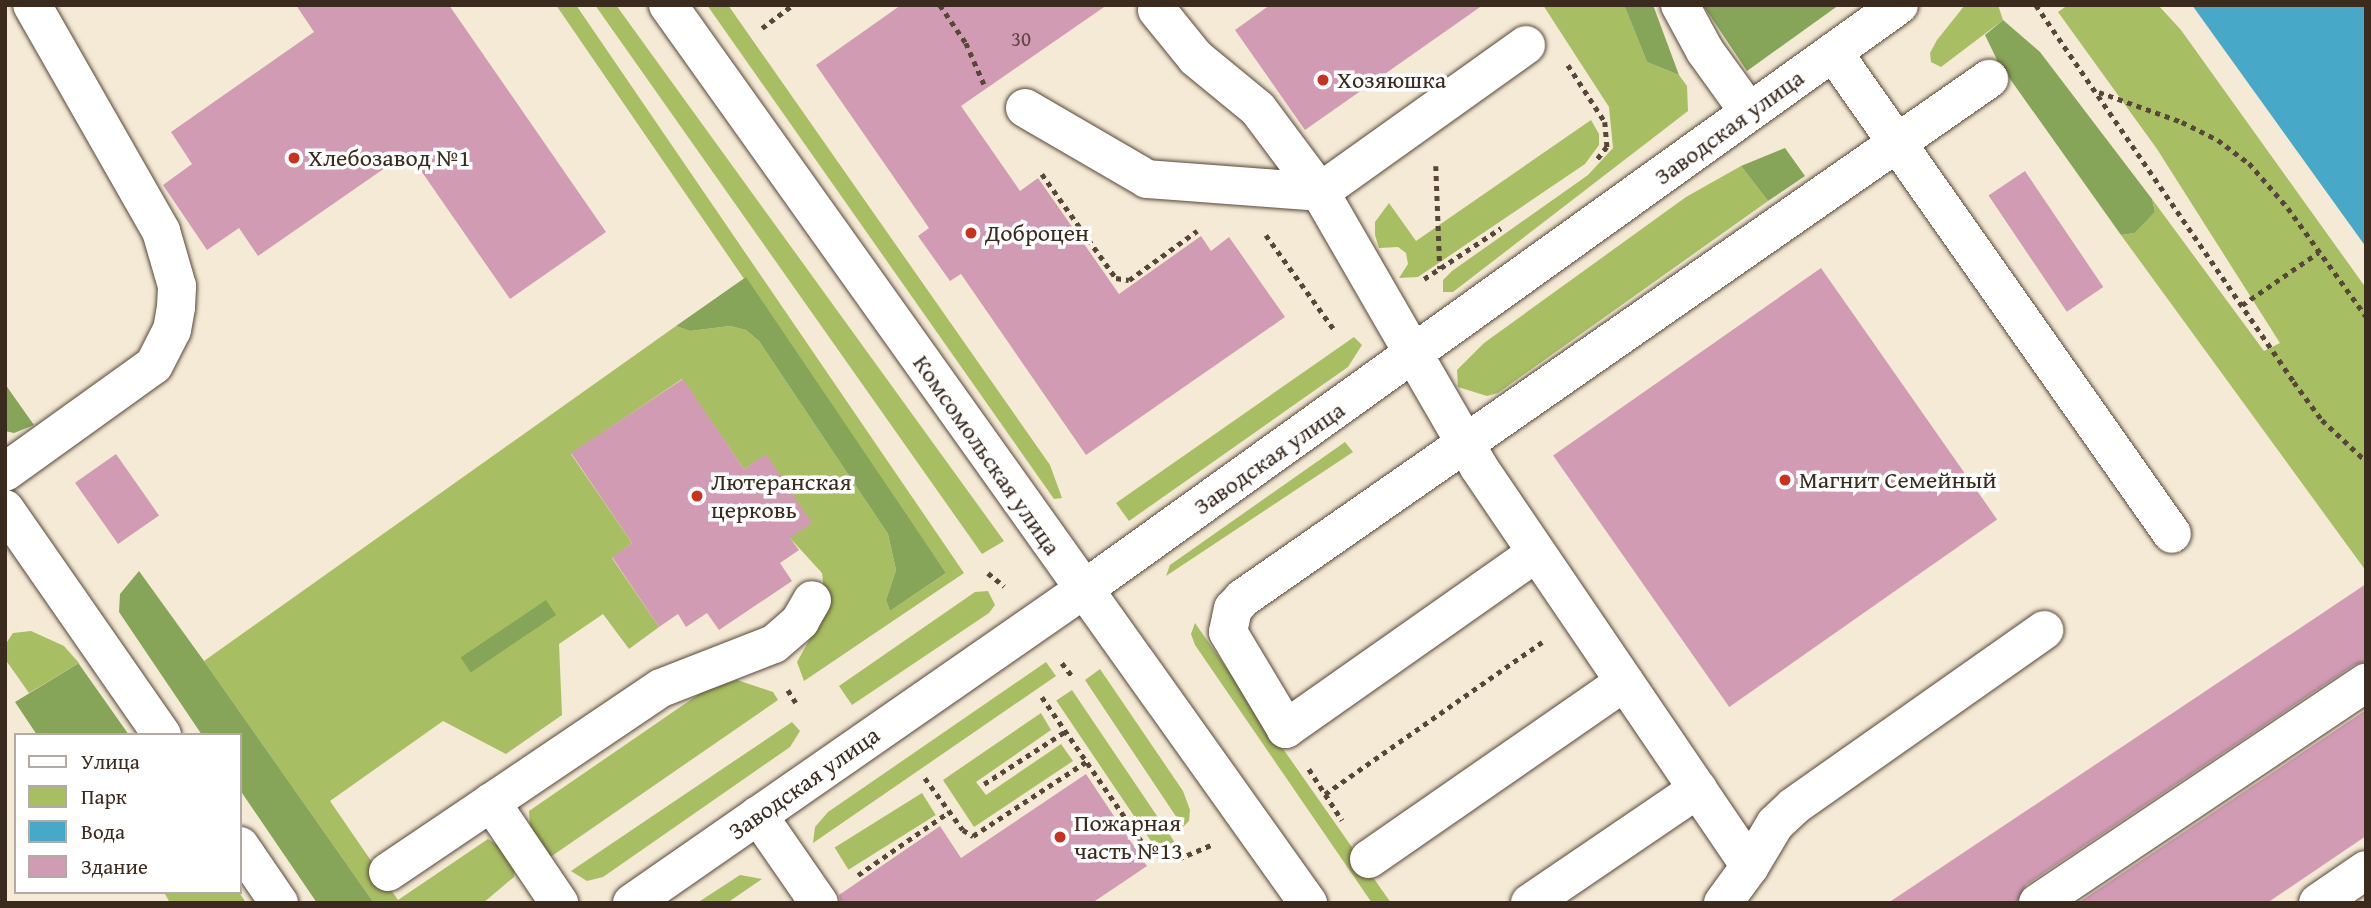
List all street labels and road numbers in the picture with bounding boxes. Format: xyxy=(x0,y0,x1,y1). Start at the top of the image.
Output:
street label: Заводская улица xyxy=(1649,63,1809,191)
street label: Комсомольская улица xyxy=(907,349,1067,561)
street label: Заводская улица xyxy=(1188,395,1350,521)
street label: Заводская улица xyxy=(723,720,885,846)

